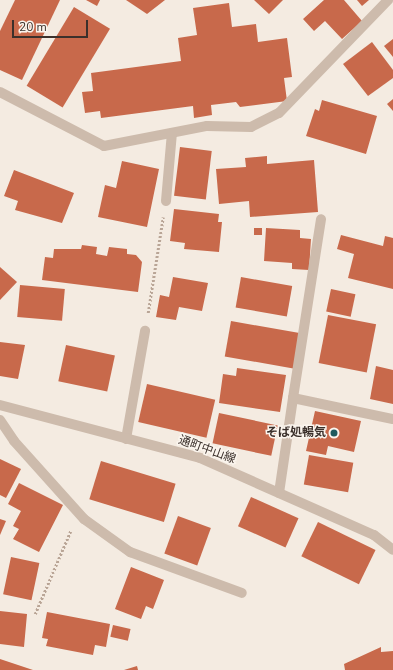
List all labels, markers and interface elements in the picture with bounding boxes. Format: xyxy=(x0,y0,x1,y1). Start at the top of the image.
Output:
scale bar xyxy=(14,12,90,38)
text: 20 m xyxy=(19,19,47,35)
place label: そば処暢気 xyxy=(266,426,326,440)
marker: そば処暢気 xyxy=(329,428,339,438)
street label: 通町中山線 xyxy=(176,433,238,467)

